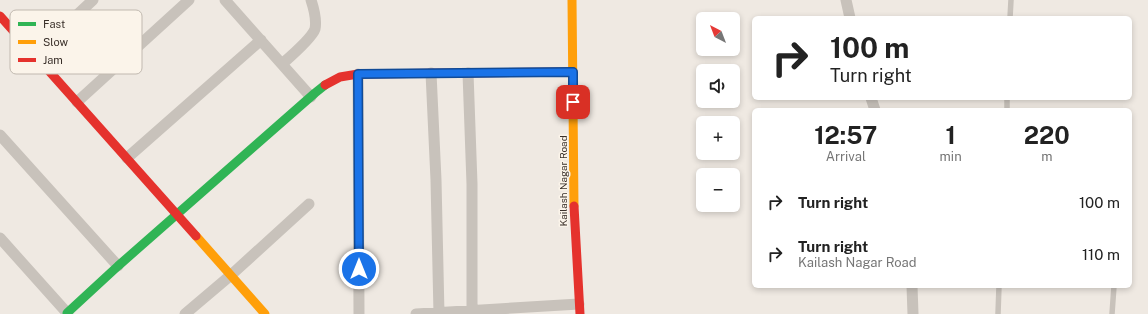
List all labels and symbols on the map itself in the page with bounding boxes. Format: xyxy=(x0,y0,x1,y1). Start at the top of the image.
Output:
legend xyxy=(10,10,142,74)
north arrow xyxy=(696,12,740,56)
text: Fast xyxy=(43,18,65,30)
text: Slow xyxy=(43,36,69,48)
text: Jam xyxy=(43,54,63,66)
pin xyxy=(556,85,590,119)
street label: Kailash Nagar Road xyxy=(557,135,569,227)
position arrow xyxy=(338,248,380,290)

